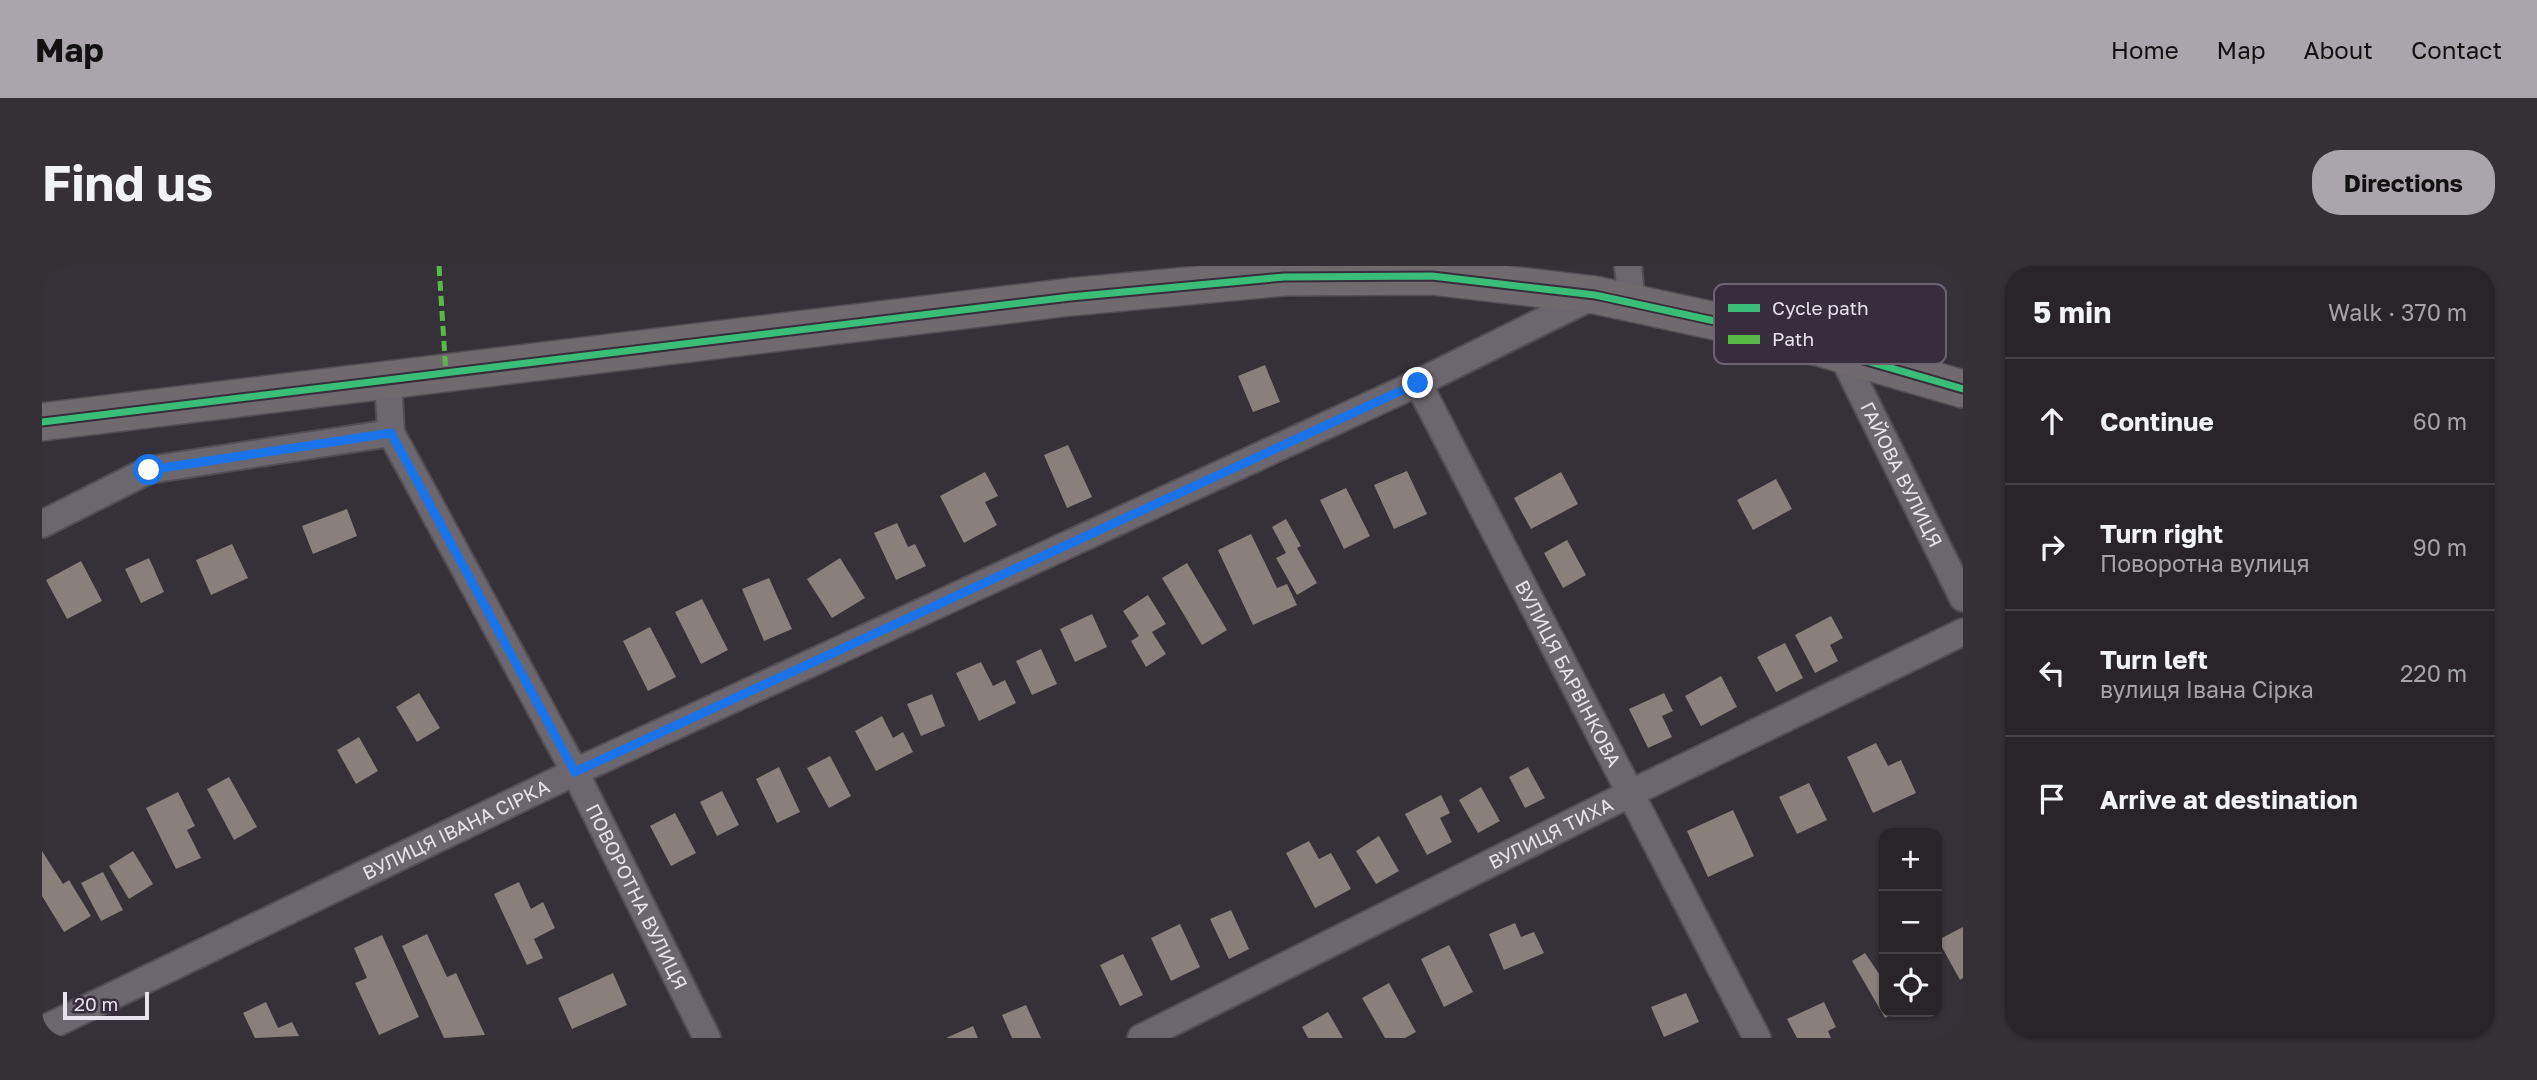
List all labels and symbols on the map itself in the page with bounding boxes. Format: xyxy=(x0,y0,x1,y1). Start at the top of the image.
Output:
legend xyxy=(1714,284,1946,364)
text: Cycle path xyxy=(1772,296,1869,319)
text: Path xyxy=(1772,327,1814,350)
route end xyxy=(1402,367,1433,398)
street label: ГАЙОВА ВУЛИЦЯ xyxy=(1856,398,1948,551)
route start xyxy=(133,454,164,485)
street label: ВУЛИЦЯ БАРВІНКОВА xyxy=(1511,576,1627,771)
street label: ВУЛИЦЯ ІВАНА СІРКА xyxy=(359,774,553,884)
street label: ВУЛИЦЯ ТИХА xyxy=(1484,792,1617,873)
street label: ПОВОРОТНА ВУЛИЦЯ xyxy=(582,800,693,993)
scale bar xyxy=(63,989,149,1021)

